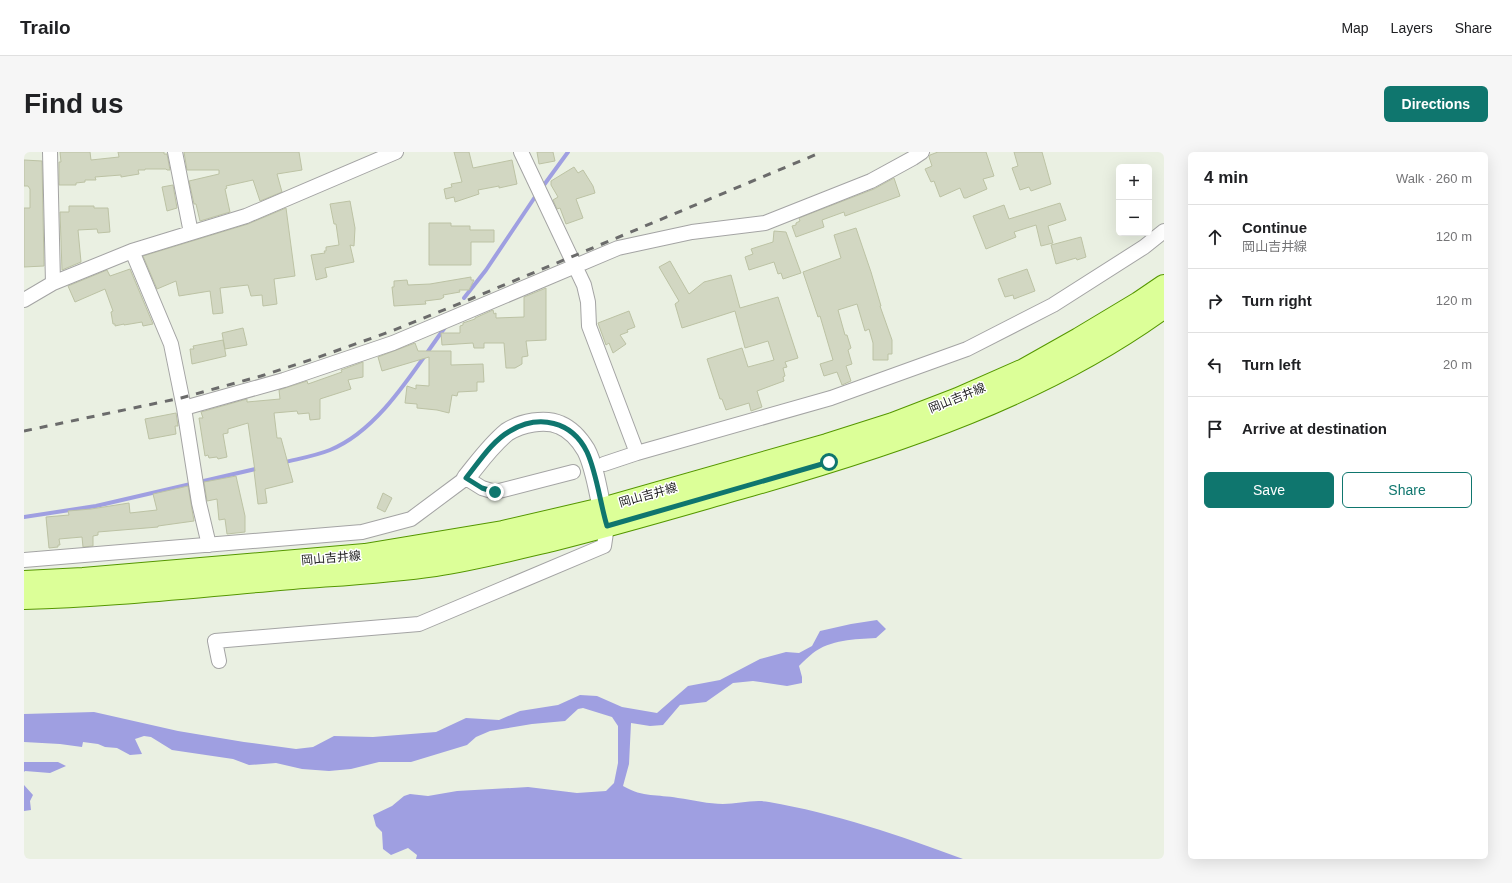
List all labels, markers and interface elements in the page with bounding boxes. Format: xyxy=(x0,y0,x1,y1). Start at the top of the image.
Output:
text: Trailo xyxy=(20,17,71,38)
text: Map xyxy=(1341,20,1369,36)
text: Layers xyxy=(1391,20,1433,36)
text: Share xyxy=(1455,20,1492,36)
button: Directions xyxy=(1384,86,1488,122)
text: Find us xyxy=(24,88,124,119)
map controls xyxy=(1116,164,1152,236)
button: + xyxy=(1116,164,1152,200)
text: 4 min xyxy=(1204,168,1248,187)
text: Walk · 260 m xyxy=(1396,171,1472,186)
button: − xyxy=(1116,200,1152,236)
text: Continue xyxy=(1242,219,1307,236)
icon: ahead xyxy=(1204,226,1226,248)
text: 120 m xyxy=(1436,229,1472,244)
text: 岡山吉井線 xyxy=(1242,239,1307,254)
icon: right xyxy=(1204,290,1226,312)
text: Turn right xyxy=(1242,292,1312,309)
text: 120 m xyxy=(1436,293,1472,308)
icon: left xyxy=(1204,354,1226,376)
text: Turn left xyxy=(1242,356,1301,373)
text: 20 m xyxy=(1443,357,1472,372)
street label: 岡山吉井線 xyxy=(927,380,987,416)
icon: arrive xyxy=(1204,418,1226,440)
text: Arrive at destination xyxy=(1242,420,1387,437)
route start xyxy=(820,453,838,471)
button: Save xyxy=(1204,472,1334,508)
button: Share xyxy=(1342,472,1472,508)
street label: 岡山吉井線 xyxy=(617,480,679,510)
route end xyxy=(486,483,504,501)
street label: 岡山吉井線 xyxy=(300,548,362,568)

